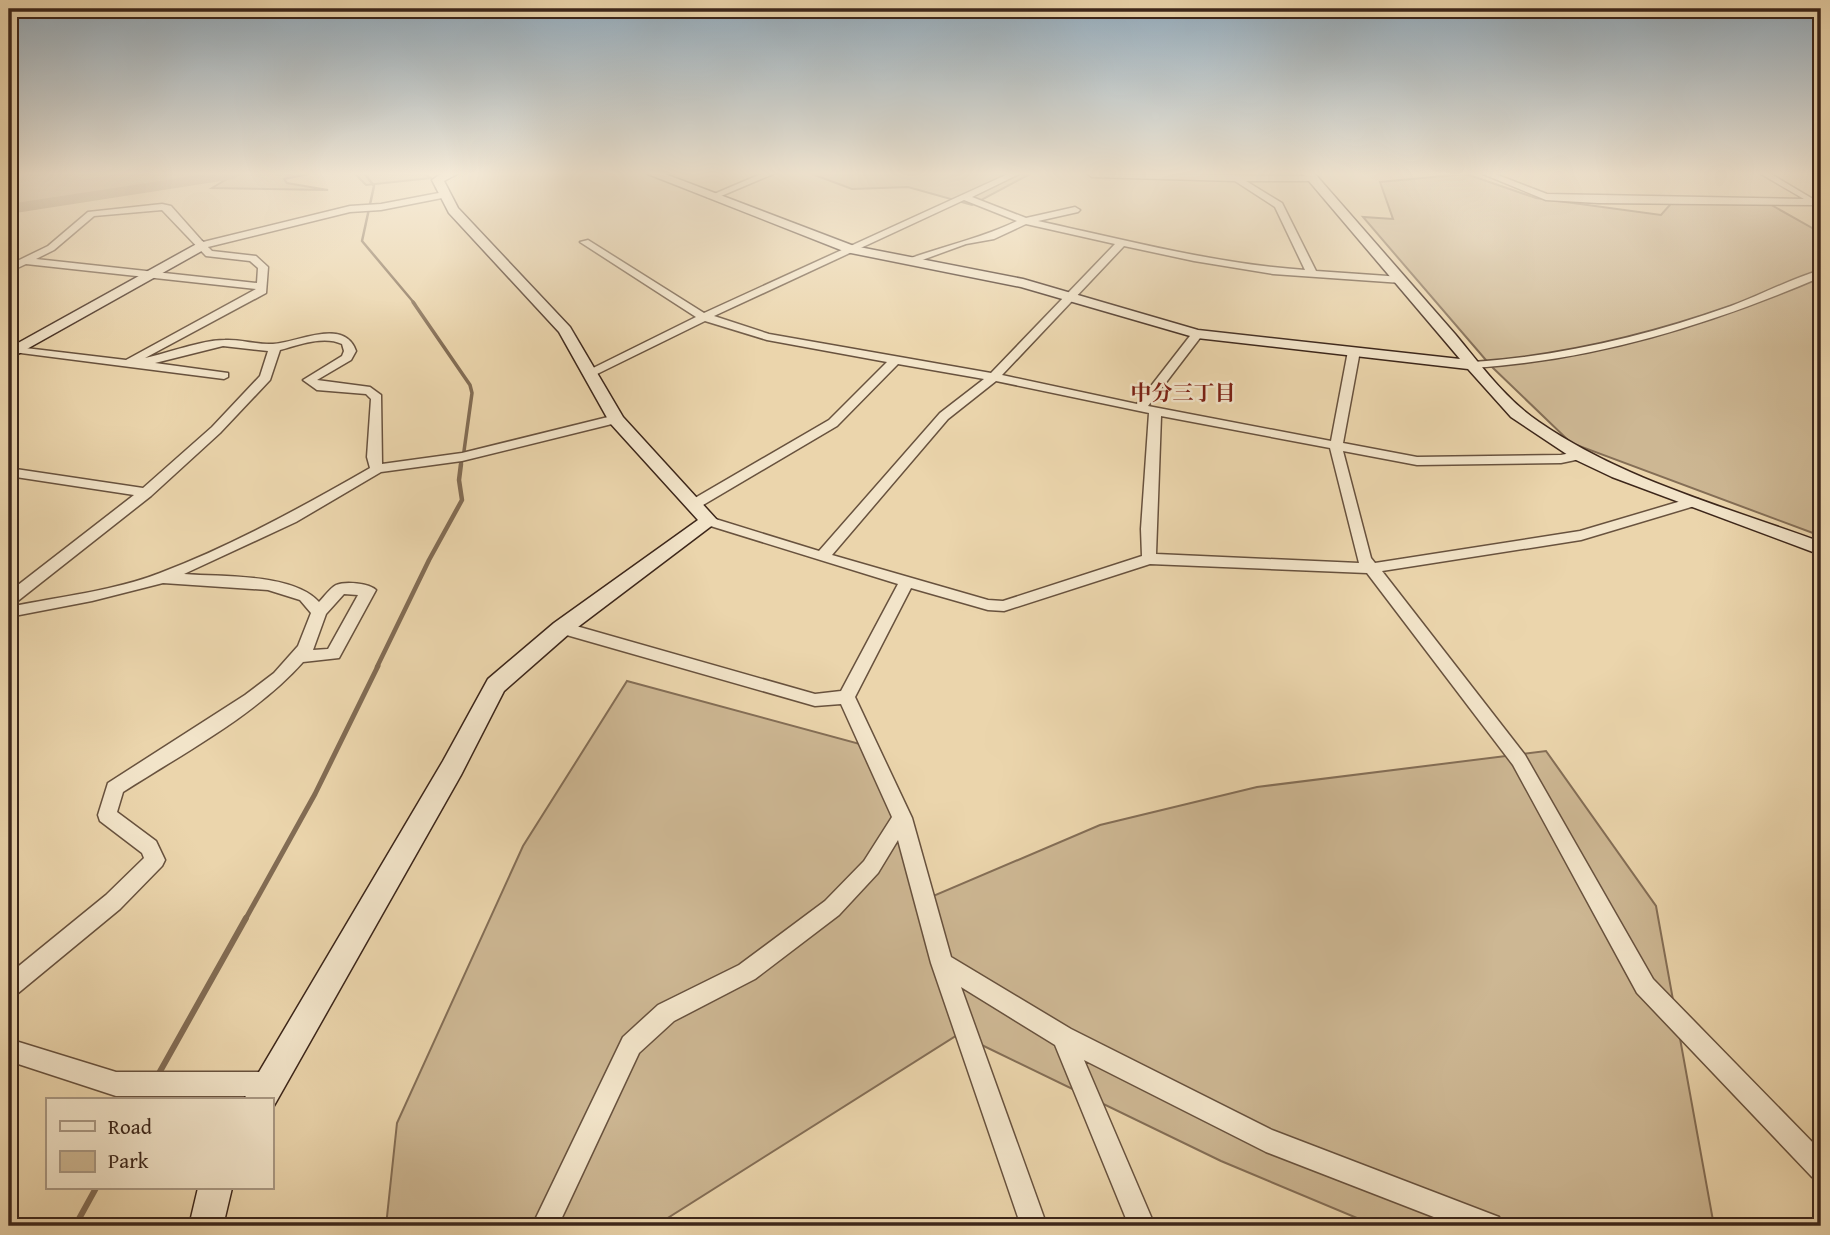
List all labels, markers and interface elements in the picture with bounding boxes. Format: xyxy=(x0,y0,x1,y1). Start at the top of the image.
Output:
district label: 中分三丁目 xyxy=(1131,377,1236,408)
legend xyxy=(46,1098,273,1190)
text: Road xyxy=(108,1111,153,1142)
text: Park xyxy=(108,1145,149,1176)

